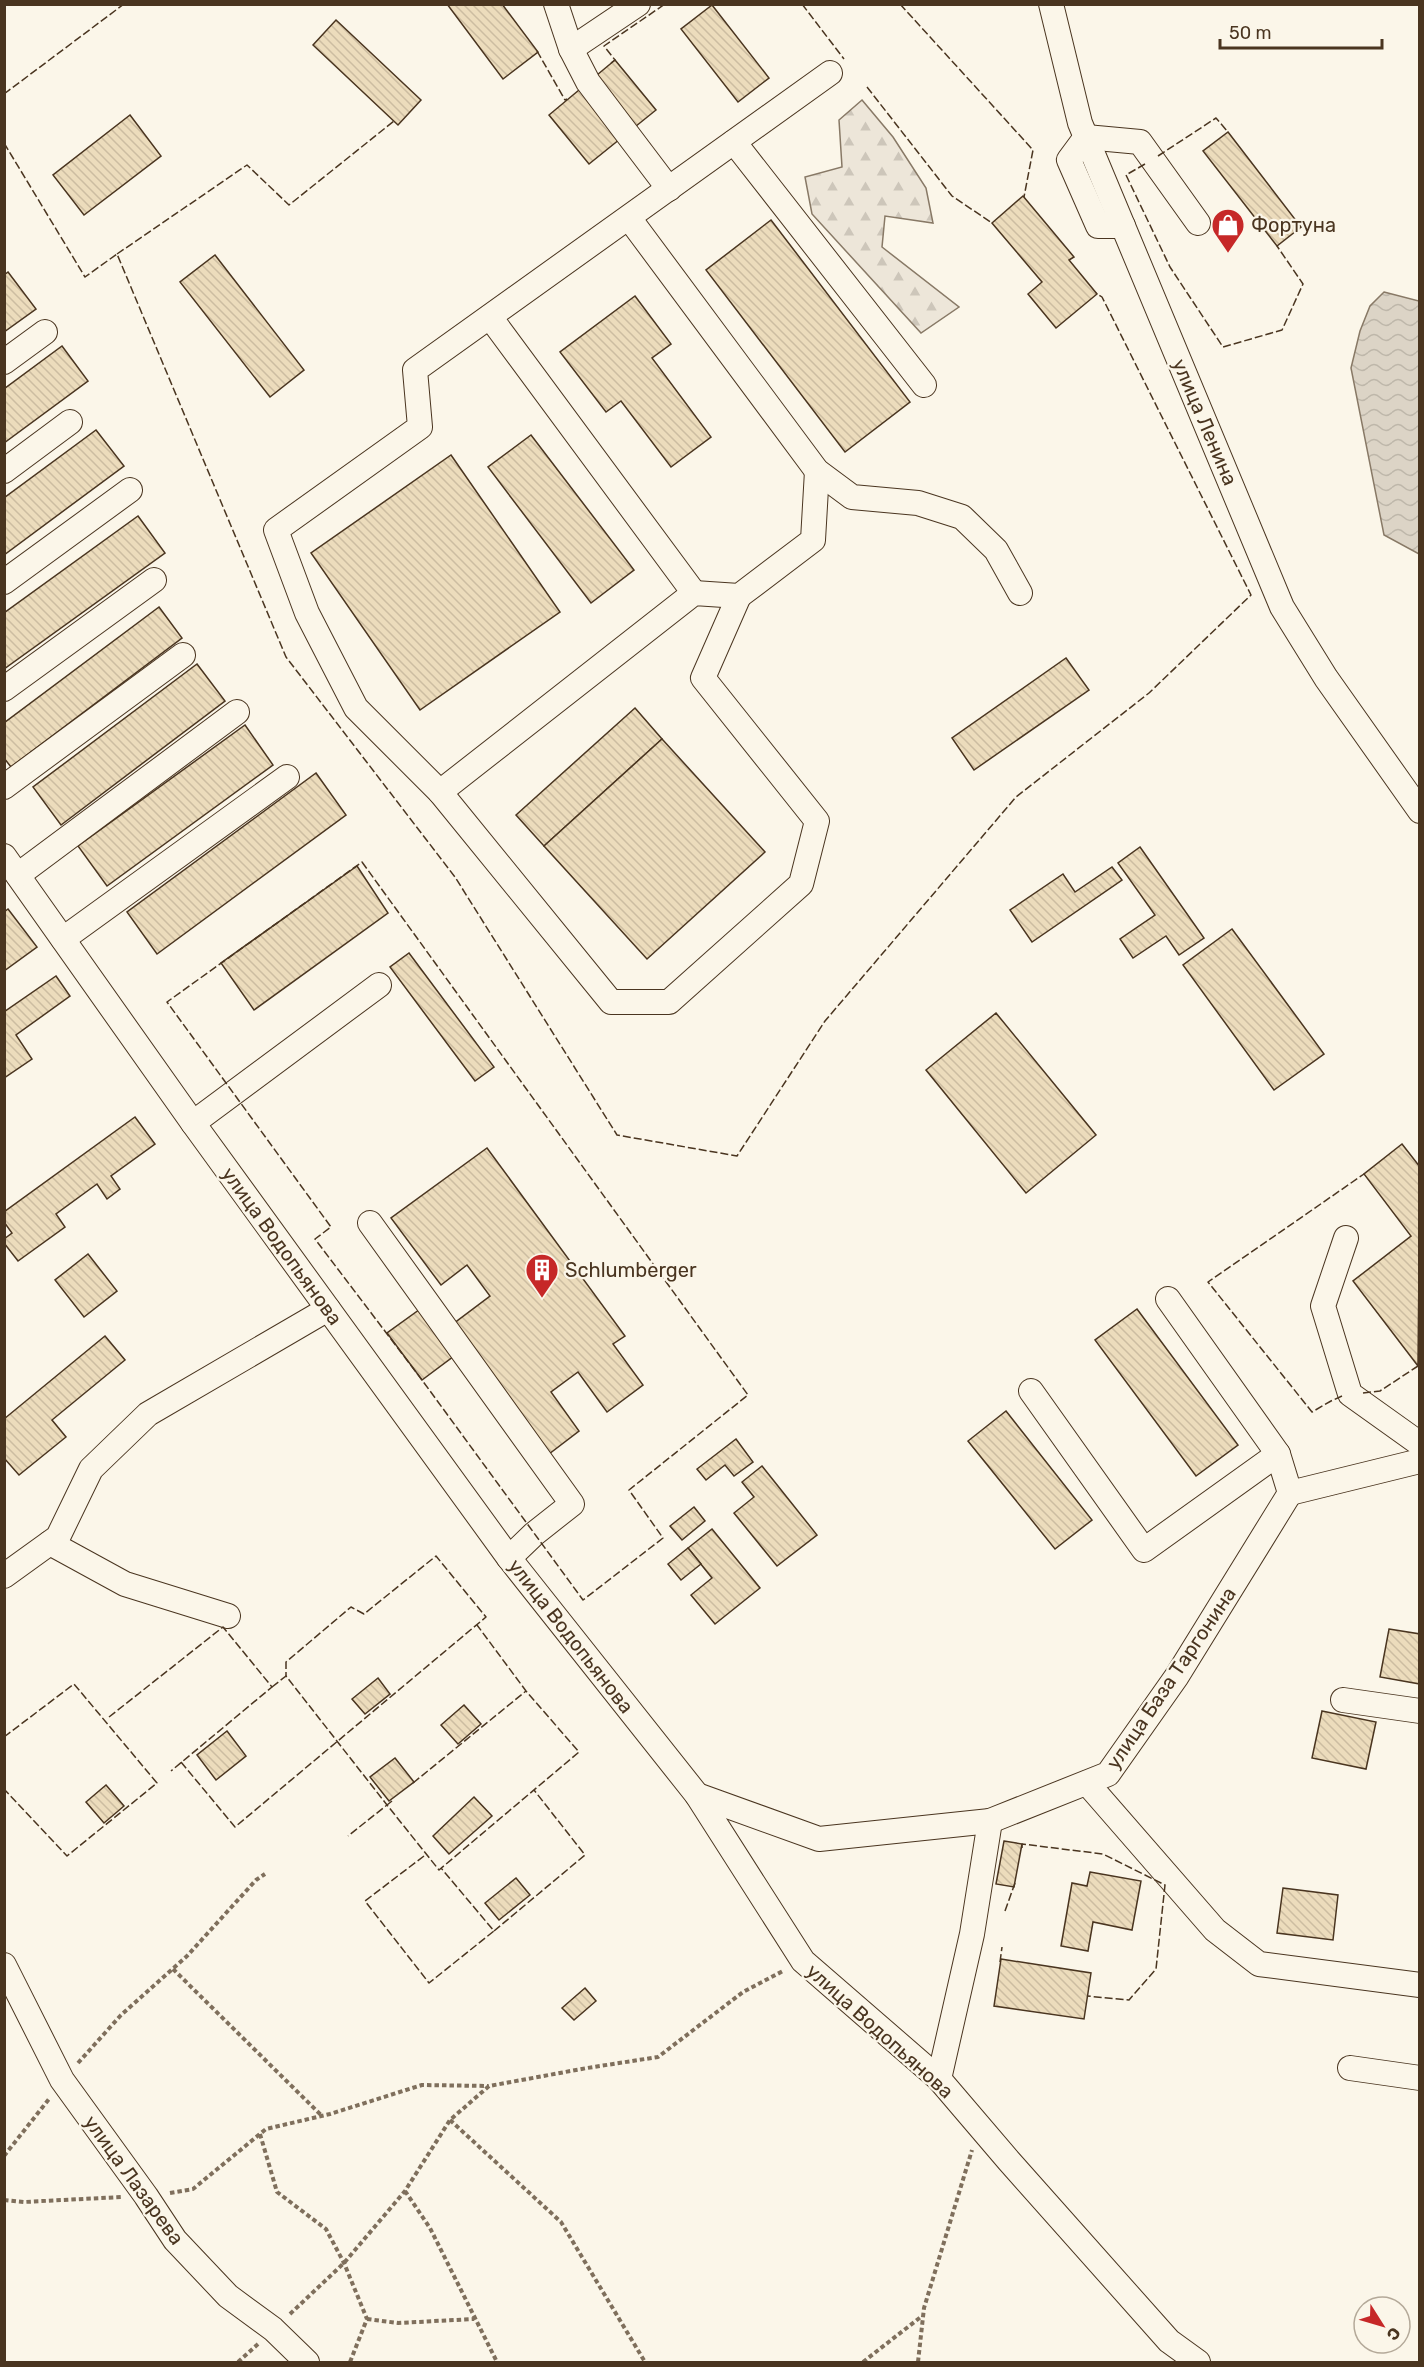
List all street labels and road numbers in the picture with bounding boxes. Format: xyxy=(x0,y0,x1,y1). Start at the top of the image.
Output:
street label: улица Ленина xyxy=(1168,355,1242,489)
street label: улица Водопьянова xyxy=(217,1162,347,1330)
street label: улица Водопьянова xyxy=(503,1554,639,1718)
street label: улица База Таргонина xyxy=(1101,1582,1241,1774)
street label: улица Водопьянова xyxy=(802,1959,958,2103)
street label: улица Лазарева xyxy=(79,2111,189,2249)

